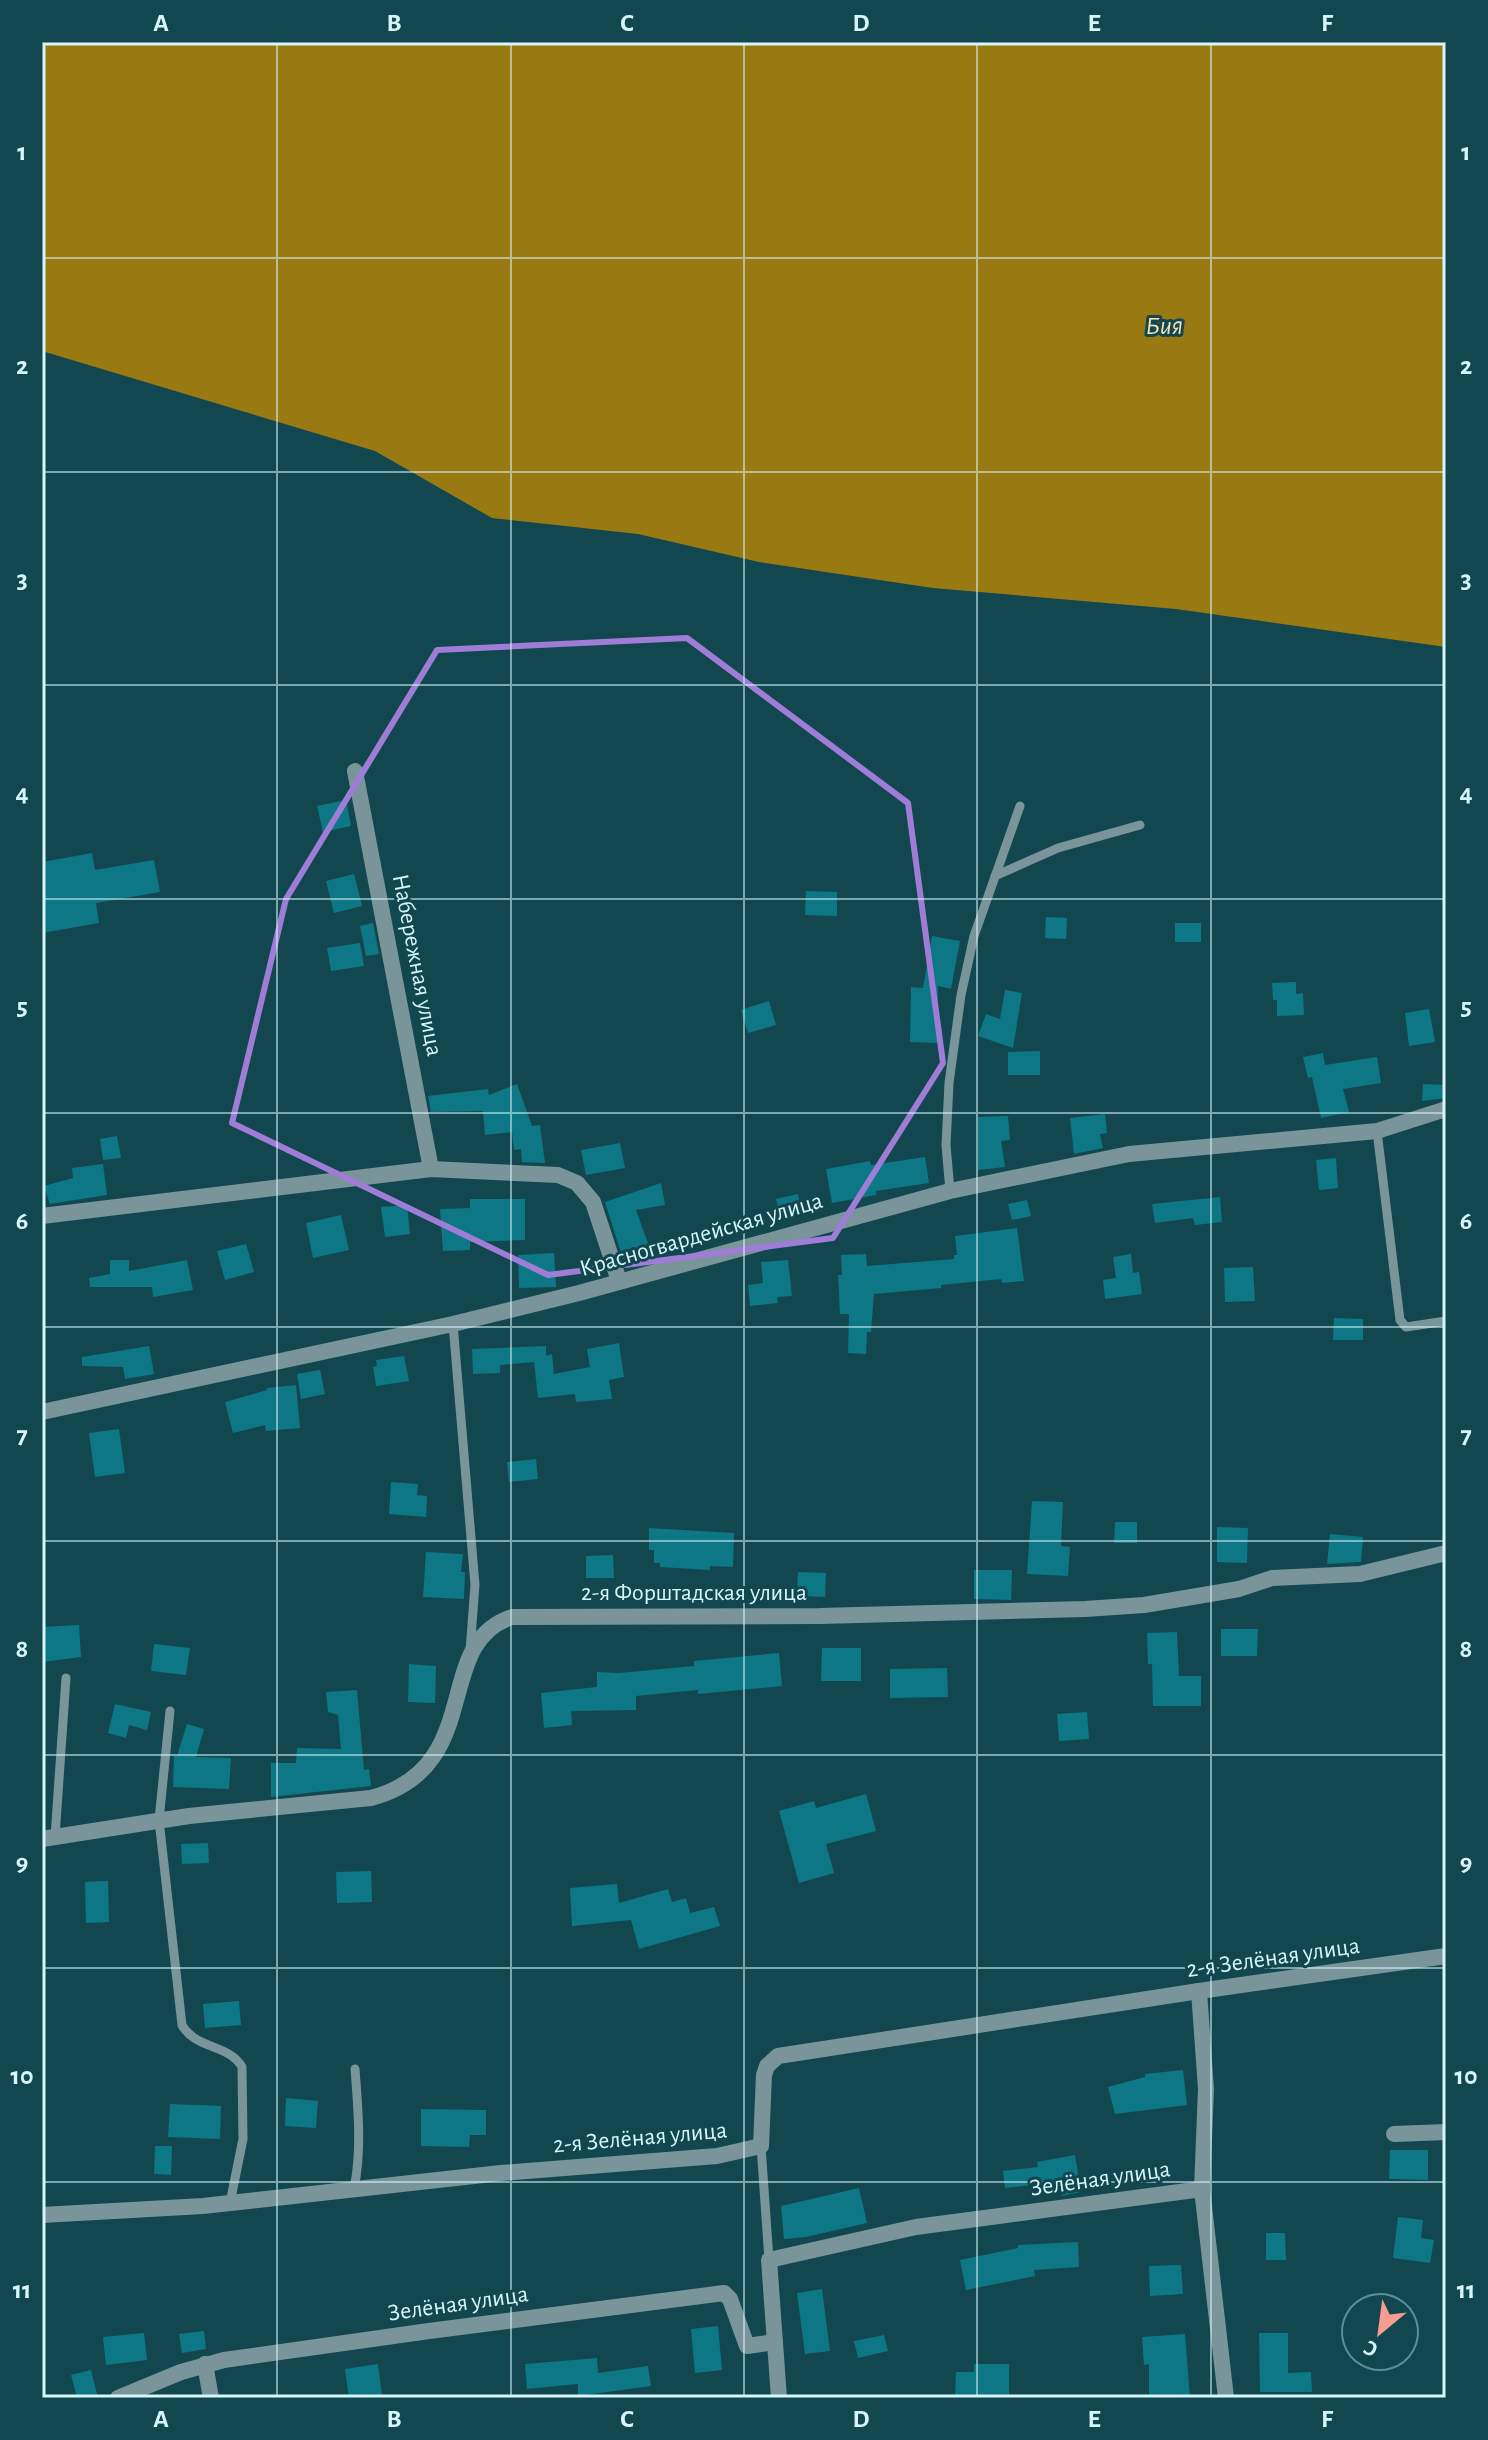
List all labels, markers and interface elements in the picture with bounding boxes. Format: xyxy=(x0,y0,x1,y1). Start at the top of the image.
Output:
text: A xyxy=(153,10,169,36)
text: B xyxy=(386,10,402,36)
text: C xyxy=(620,10,634,36)
text: D xyxy=(852,10,870,36)
text: E xyxy=(1087,10,1101,36)
text: F xyxy=(1321,10,1334,36)
text: 1 xyxy=(17,139,27,165)
text: 1 xyxy=(1461,139,1471,165)
water label: Бия xyxy=(1145,313,1183,339)
text: 2 xyxy=(16,353,28,379)
text: 2 xyxy=(1460,353,1472,379)
text: 3 xyxy=(16,567,28,593)
text: 3 xyxy=(1460,567,1472,593)
text: 4 xyxy=(15,780,29,806)
text: 4 xyxy=(1459,780,1473,806)
street label: Набережная улица xyxy=(388,872,446,1058)
text: 5 xyxy=(16,994,28,1020)
text: 5 xyxy=(1460,994,1472,1020)
street label: Красногвардейская улица xyxy=(577,1189,826,1281)
text: 6 xyxy=(16,1208,28,1234)
text: 6 xyxy=(1460,1208,1472,1234)
text: 7 xyxy=(16,1422,28,1448)
text: 7 xyxy=(1460,1422,1472,1448)
street label: 2-я Форштадская улица xyxy=(581,1581,807,1605)
text: 8 xyxy=(16,1636,28,1662)
text: 8 xyxy=(1460,1636,1472,1662)
text: 9 xyxy=(16,1850,28,1876)
text: 9 xyxy=(1460,1850,1472,1876)
street label: 2-я Зелёная улица xyxy=(1185,1934,1361,1982)
text: 10 xyxy=(11,2063,33,2089)
text: 10 xyxy=(1455,2063,1477,2089)
street label: 2-я Зелёная улица xyxy=(552,2118,728,2158)
street label: Зелёная улица xyxy=(1028,2157,1172,2201)
text: 11 xyxy=(13,2277,31,2303)
text: 11 xyxy=(1457,2277,1475,2303)
street label: Зелёная улица xyxy=(386,2282,530,2326)
north arrow xyxy=(1340,2292,1420,2372)
text: С xyxy=(1360,2336,1381,2361)
text: A xyxy=(153,2406,169,2432)
text: B xyxy=(386,2406,402,2432)
text: C xyxy=(620,2406,634,2432)
text: D xyxy=(852,2406,870,2432)
text: E xyxy=(1087,2406,1101,2432)
text: F xyxy=(1321,2406,1334,2432)

